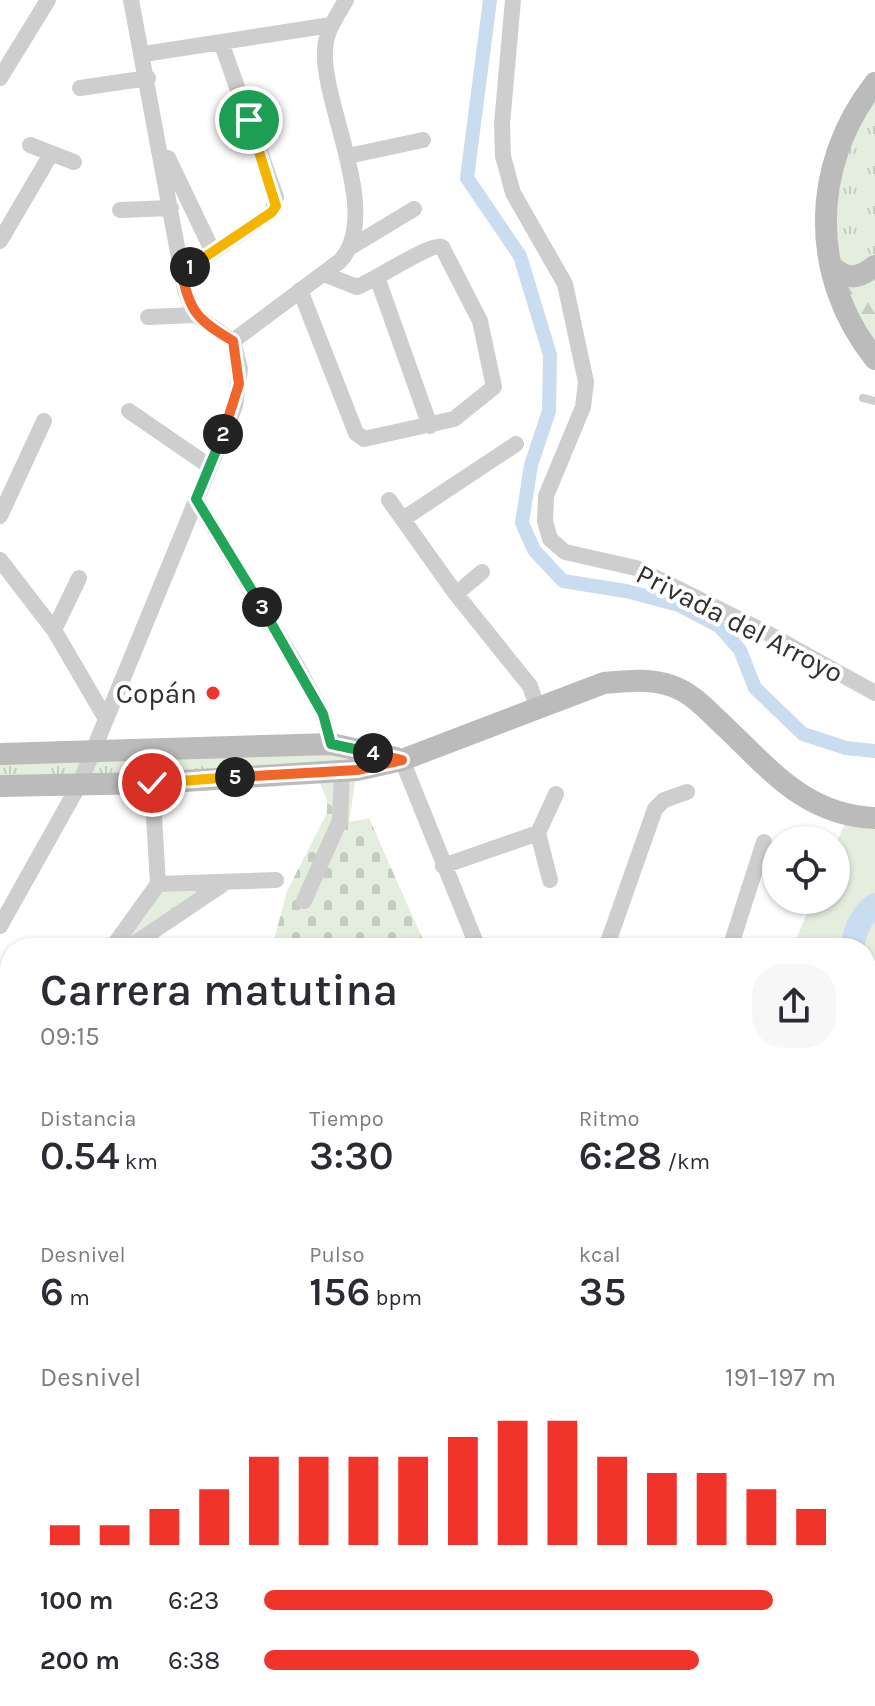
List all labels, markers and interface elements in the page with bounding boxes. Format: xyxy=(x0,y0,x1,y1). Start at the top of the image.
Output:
pin xyxy=(215,86,283,154)
icon: arrive xyxy=(227,98,271,142)
pin: 1 xyxy=(170,247,210,287)
text: 1 xyxy=(186,254,194,280)
pin: 2 xyxy=(203,414,243,454)
text: 2 xyxy=(216,421,230,447)
street label: Privada del Arroyo xyxy=(631,557,849,690)
pin: 3 xyxy=(242,587,282,627)
text: 3 xyxy=(255,594,269,620)
place label: Copán xyxy=(116,677,197,710)
marker: Copán xyxy=(204,684,222,702)
pin: 4 xyxy=(353,733,393,773)
text: 4 xyxy=(366,740,380,766)
pin xyxy=(118,749,186,817)
pin: 5 xyxy=(215,757,255,797)
icon: check xyxy=(130,761,174,805)
text: 5 xyxy=(229,764,241,790)
map controls xyxy=(762,826,850,914)
button: locate xyxy=(762,826,850,914)
button: share xyxy=(752,964,836,1048)
text: Carrera matutina xyxy=(40,965,398,1016)
text: 09:15 xyxy=(40,1021,100,1052)
text: Distancia xyxy=(40,1106,136,1132)
text: Tiempo xyxy=(309,1106,384,1132)
text: Ritmo xyxy=(579,1106,640,1132)
text: 0.54 xyxy=(40,1132,120,1179)
text: 3:30 xyxy=(309,1132,394,1179)
text: 6:28 xyxy=(579,1132,662,1179)
text: km xyxy=(120,1149,158,1175)
text: /km xyxy=(662,1149,710,1175)
text: Desnivel xyxy=(40,1242,126,1268)
text: Pulso xyxy=(309,1242,365,1268)
text: kcal xyxy=(579,1242,621,1268)
text: 6 xyxy=(40,1268,64,1315)
text: 156 xyxy=(309,1268,370,1315)
text: 35 xyxy=(579,1268,626,1315)
text: m xyxy=(64,1285,90,1311)
text: bpm xyxy=(370,1285,422,1311)
text: Desnivel xyxy=(40,1362,141,1393)
text: 191–197 m xyxy=(725,1362,836,1393)
text: 100 m xyxy=(40,1585,113,1616)
text: 6:23 xyxy=(168,1585,219,1616)
text: 200 m xyxy=(40,1645,120,1676)
text: 6:38 xyxy=(168,1645,220,1676)

